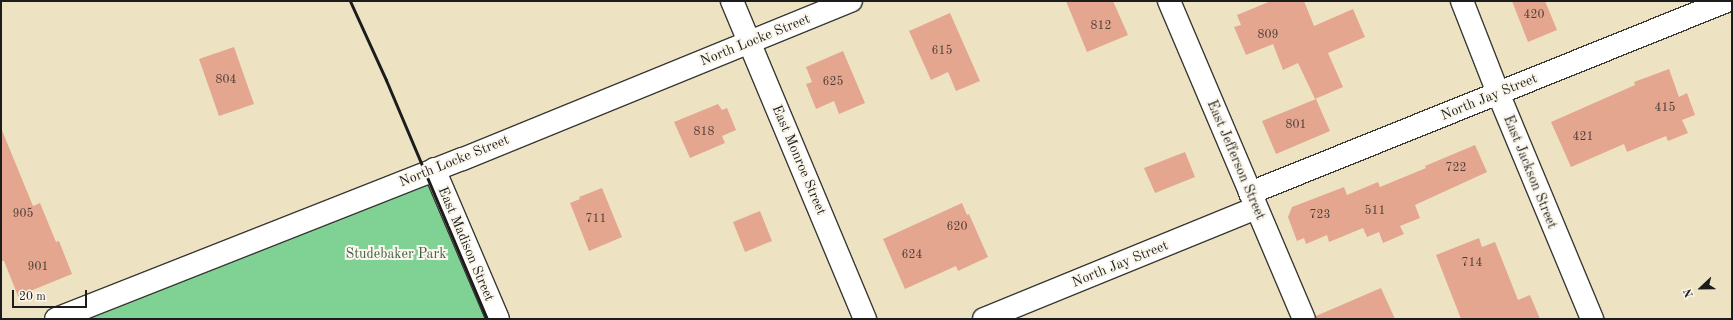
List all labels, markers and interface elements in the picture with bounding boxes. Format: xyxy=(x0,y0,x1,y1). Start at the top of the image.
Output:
house number: 420 xyxy=(1524,9,1544,23)
street label: North Locke Street xyxy=(698,10,812,70)
house number: 812 xyxy=(1091,20,1111,34)
house number: 809 xyxy=(1258,29,1278,43)
house number: 615 xyxy=(932,45,952,59)
street label: North Jay Street xyxy=(1438,70,1540,124)
house number: 804 xyxy=(216,74,236,88)
house number: 625 xyxy=(823,76,843,90)
street label: East Jefferson Street xyxy=(1203,98,1269,222)
street label: East Monroe Street xyxy=(768,102,830,218)
house number: 415 xyxy=(1655,102,1675,116)
street label: East Jackson Street xyxy=(1500,113,1560,231)
house number: 801 xyxy=(1286,119,1306,133)
house number: 818 xyxy=(694,126,714,140)
street label: North Locke Street xyxy=(397,131,511,191)
house number: 421 xyxy=(1573,131,1593,145)
house number: 722 xyxy=(1446,162,1466,176)
street label: East Madison Street xyxy=(434,184,498,304)
house number: 511 xyxy=(1365,205,1385,219)
house number: 905 xyxy=(13,208,33,222)
house number: 723 xyxy=(1310,209,1330,223)
house number: 711 xyxy=(586,213,606,227)
house number: 620 xyxy=(947,221,967,235)
street label: North Jay Street xyxy=(1069,237,1171,291)
park label: Studebaker Park xyxy=(345,246,447,262)
house number: 624 xyxy=(902,249,922,263)
house number: 714 xyxy=(1462,257,1482,271)
house number: 901 xyxy=(28,261,48,275)
north arrow xyxy=(1681,268,1721,308)
scale bar xyxy=(14,282,89,308)
text: N xyxy=(1683,287,1696,299)
text: 20 m xyxy=(19,291,46,303)

